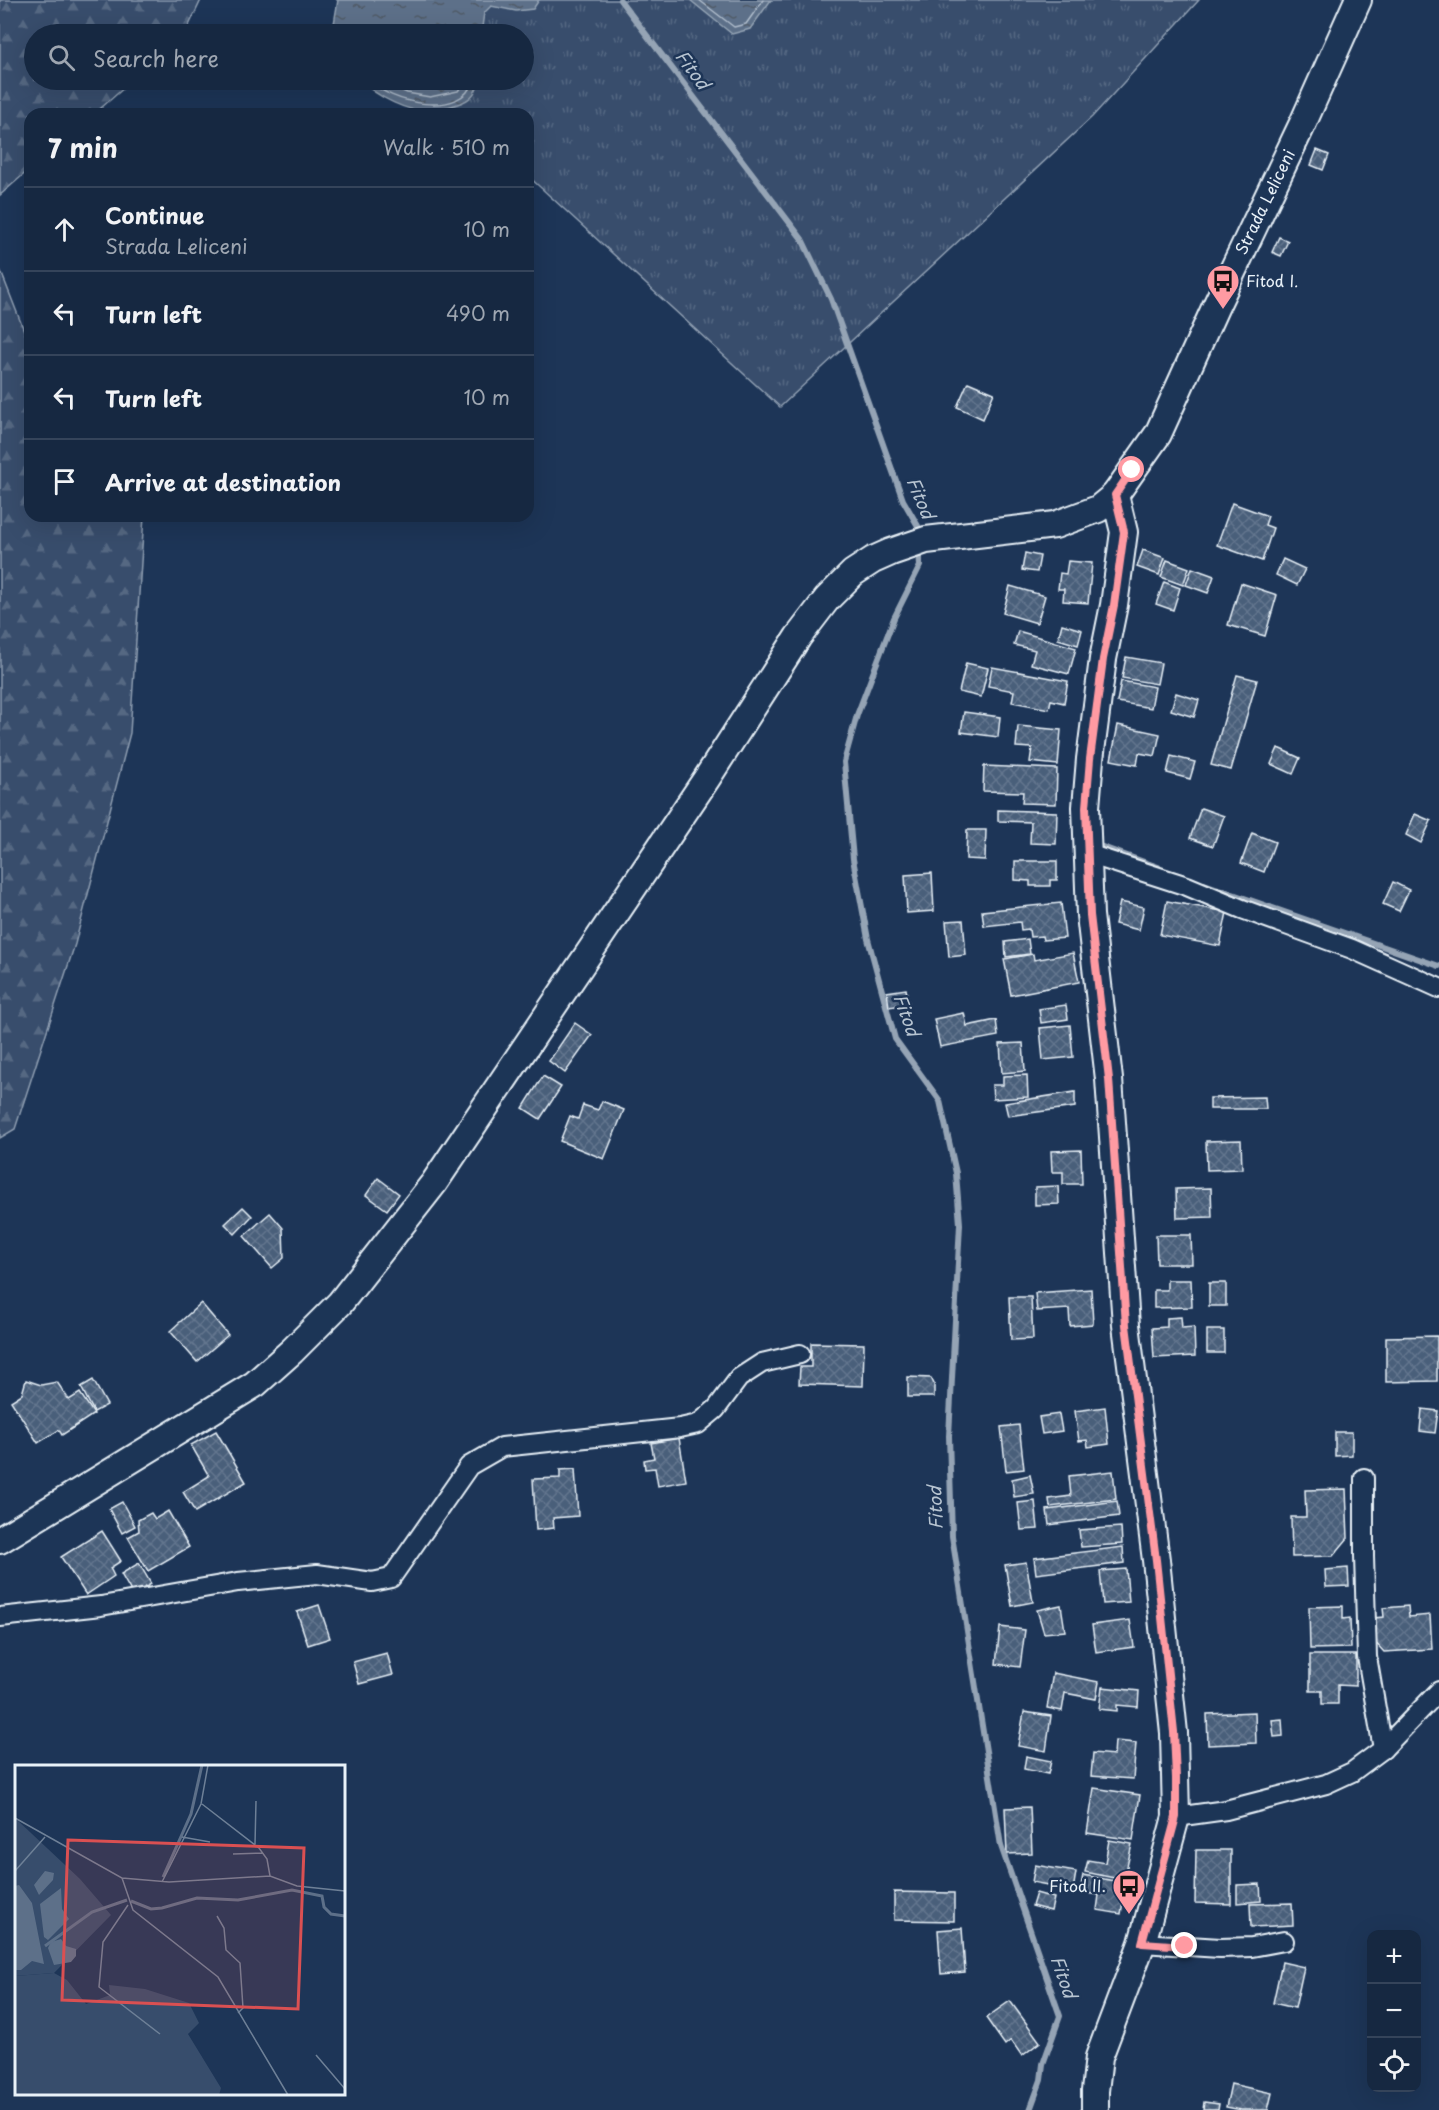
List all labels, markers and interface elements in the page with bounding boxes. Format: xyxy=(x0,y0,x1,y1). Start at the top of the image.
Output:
search box xyxy=(24,24,534,90)
icon: search xyxy=(45,41,78,74)
text: Search here xyxy=(93,41,219,74)
water label: Fitod xyxy=(669,44,719,97)
text: 7 min xyxy=(48,128,118,167)
text: Walk · 510 m xyxy=(383,132,510,162)
street label: Strada Leliceni xyxy=(1228,145,1300,258)
text: Continue xyxy=(105,198,204,231)
icon: ahead xyxy=(48,213,81,246)
text: 10 m xyxy=(463,214,510,244)
text: Strada Leliceni xyxy=(105,231,248,261)
bus stop icon: Fitod I. xyxy=(1205,263,1241,310)
place label: Fitod I. xyxy=(1246,268,1299,292)
icon: left xyxy=(48,297,81,330)
text: Turn left xyxy=(105,297,202,330)
text: 490 m xyxy=(446,298,510,328)
icon: left xyxy=(48,381,81,414)
text: Turn left xyxy=(105,381,202,414)
text: 10 m xyxy=(463,382,510,412)
route start xyxy=(1118,456,1144,482)
icon: arrive xyxy=(48,465,81,498)
text: Arrive at destination xyxy=(105,465,341,498)
water label: Fitod xyxy=(901,472,944,526)
water label: Fitod xyxy=(887,990,929,1043)
water label: Fitod xyxy=(920,1483,949,1530)
inset map xyxy=(15,1765,345,2095)
bus stop icon: Fitod II. xyxy=(1111,1868,1147,1915)
place label: Fitod II. xyxy=(1049,1873,1106,1897)
map controls xyxy=(1367,1930,1421,2092)
button: + xyxy=(1367,1930,1421,1984)
route end xyxy=(1171,1932,1197,1958)
water label: Fitod xyxy=(1045,1952,1085,2005)
button: − xyxy=(1367,1984,1421,2038)
button: locate xyxy=(1367,2038,1421,2092)

